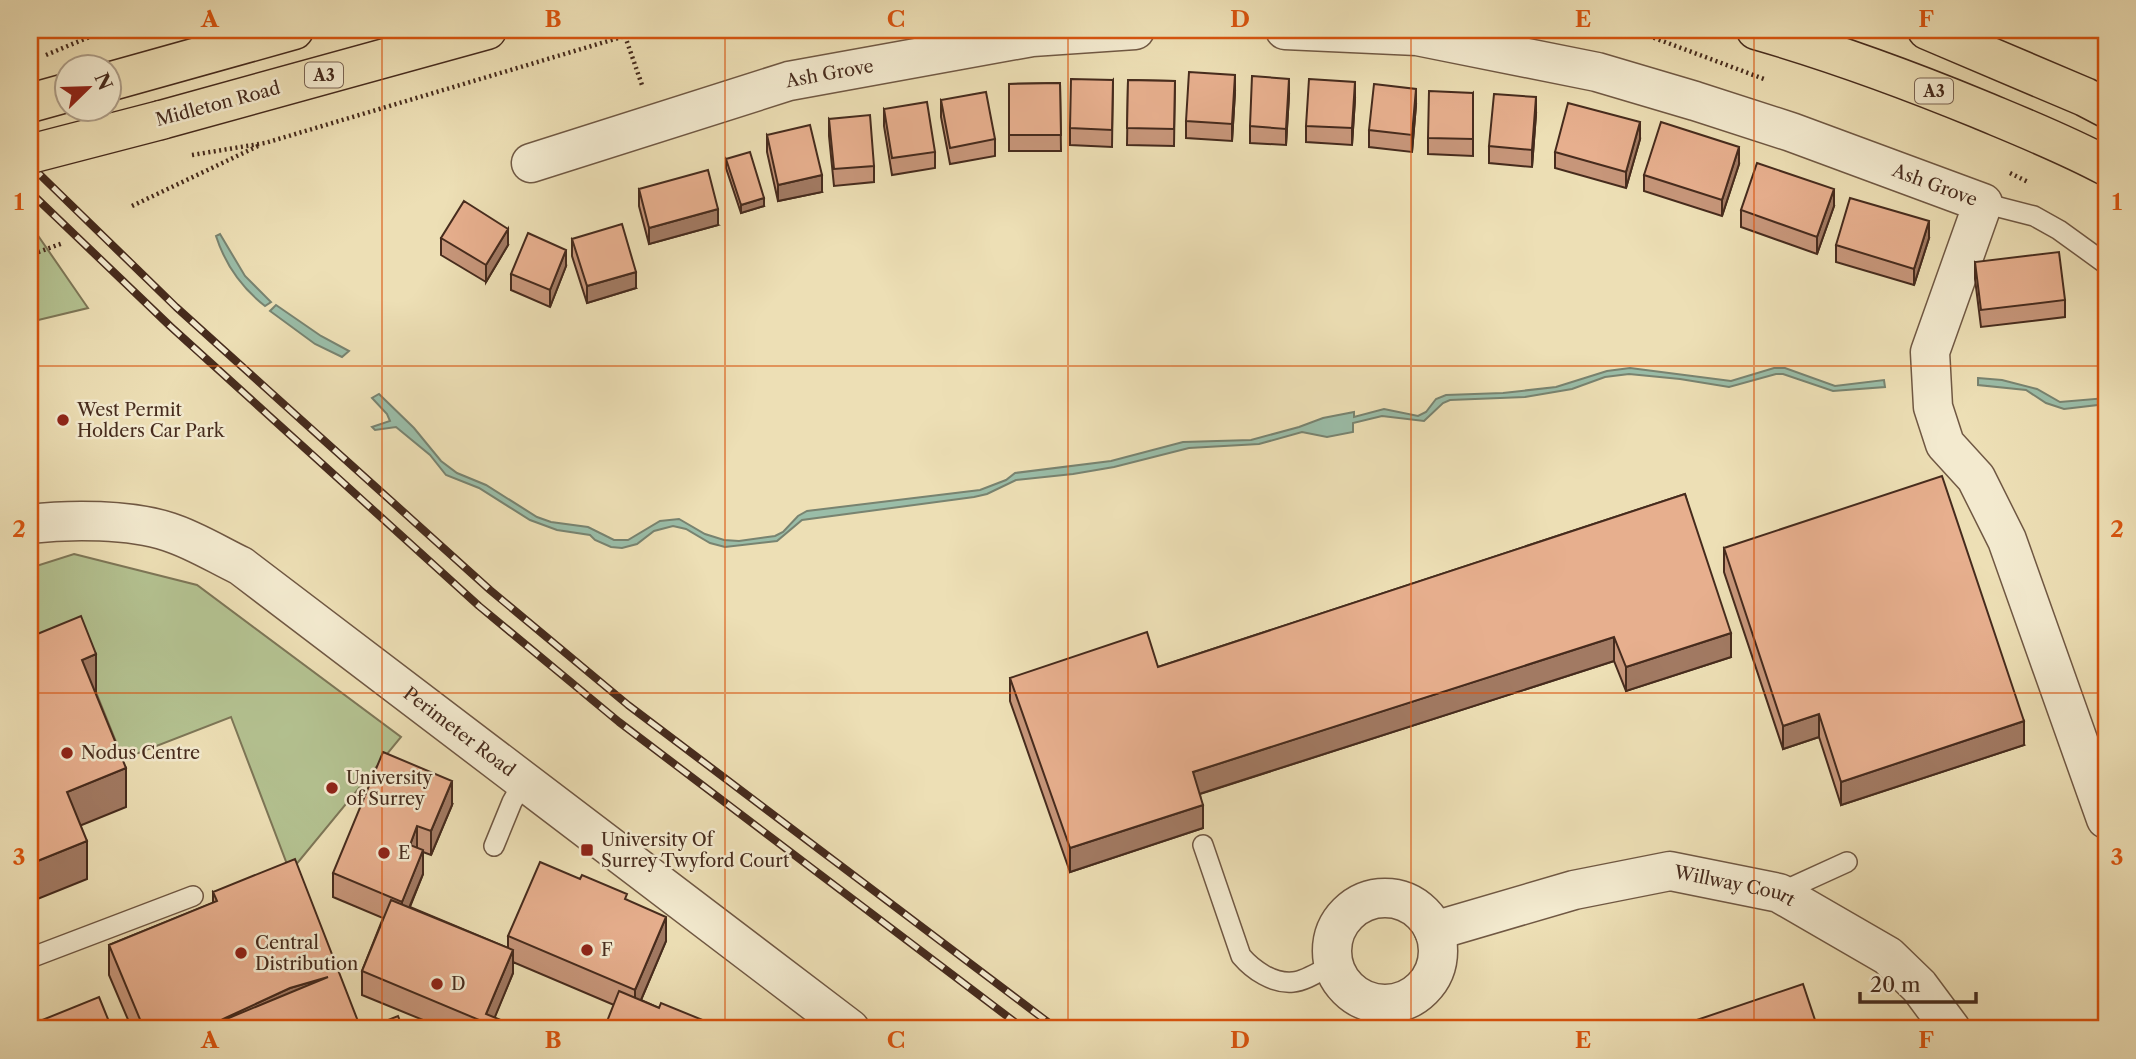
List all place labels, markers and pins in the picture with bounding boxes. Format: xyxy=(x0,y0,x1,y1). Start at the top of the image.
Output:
place label: West Permit Holders Car Park xyxy=(76,399,226,442)
marker: West Permit Holders Car Park xyxy=(55,412,71,428)
place label: Nodus Centre xyxy=(81,742,200,764)
marker: Nodus Centre xyxy=(59,745,75,761)
place label: University of Surrey xyxy=(346,767,434,810)
marker: University of Surrey xyxy=(324,780,340,796)
place label: University Of Surrey Twyford Court xyxy=(601,829,790,872)
place label: E xyxy=(398,842,410,864)
marker: University Of Surrey Twyford Court xyxy=(579,842,595,858)
marker: E xyxy=(376,845,392,861)
place label: Central Distribution xyxy=(255,932,358,975)
place label: F xyxy=(601,939,613,961)
marker: F xyxy=(579,942,595,958)
marker: Central Distribution xyxy=(233,945,249,961)
place label: D xyxy=(451,973,466,995)
marker: D xyxy=(429,976,445,992)

